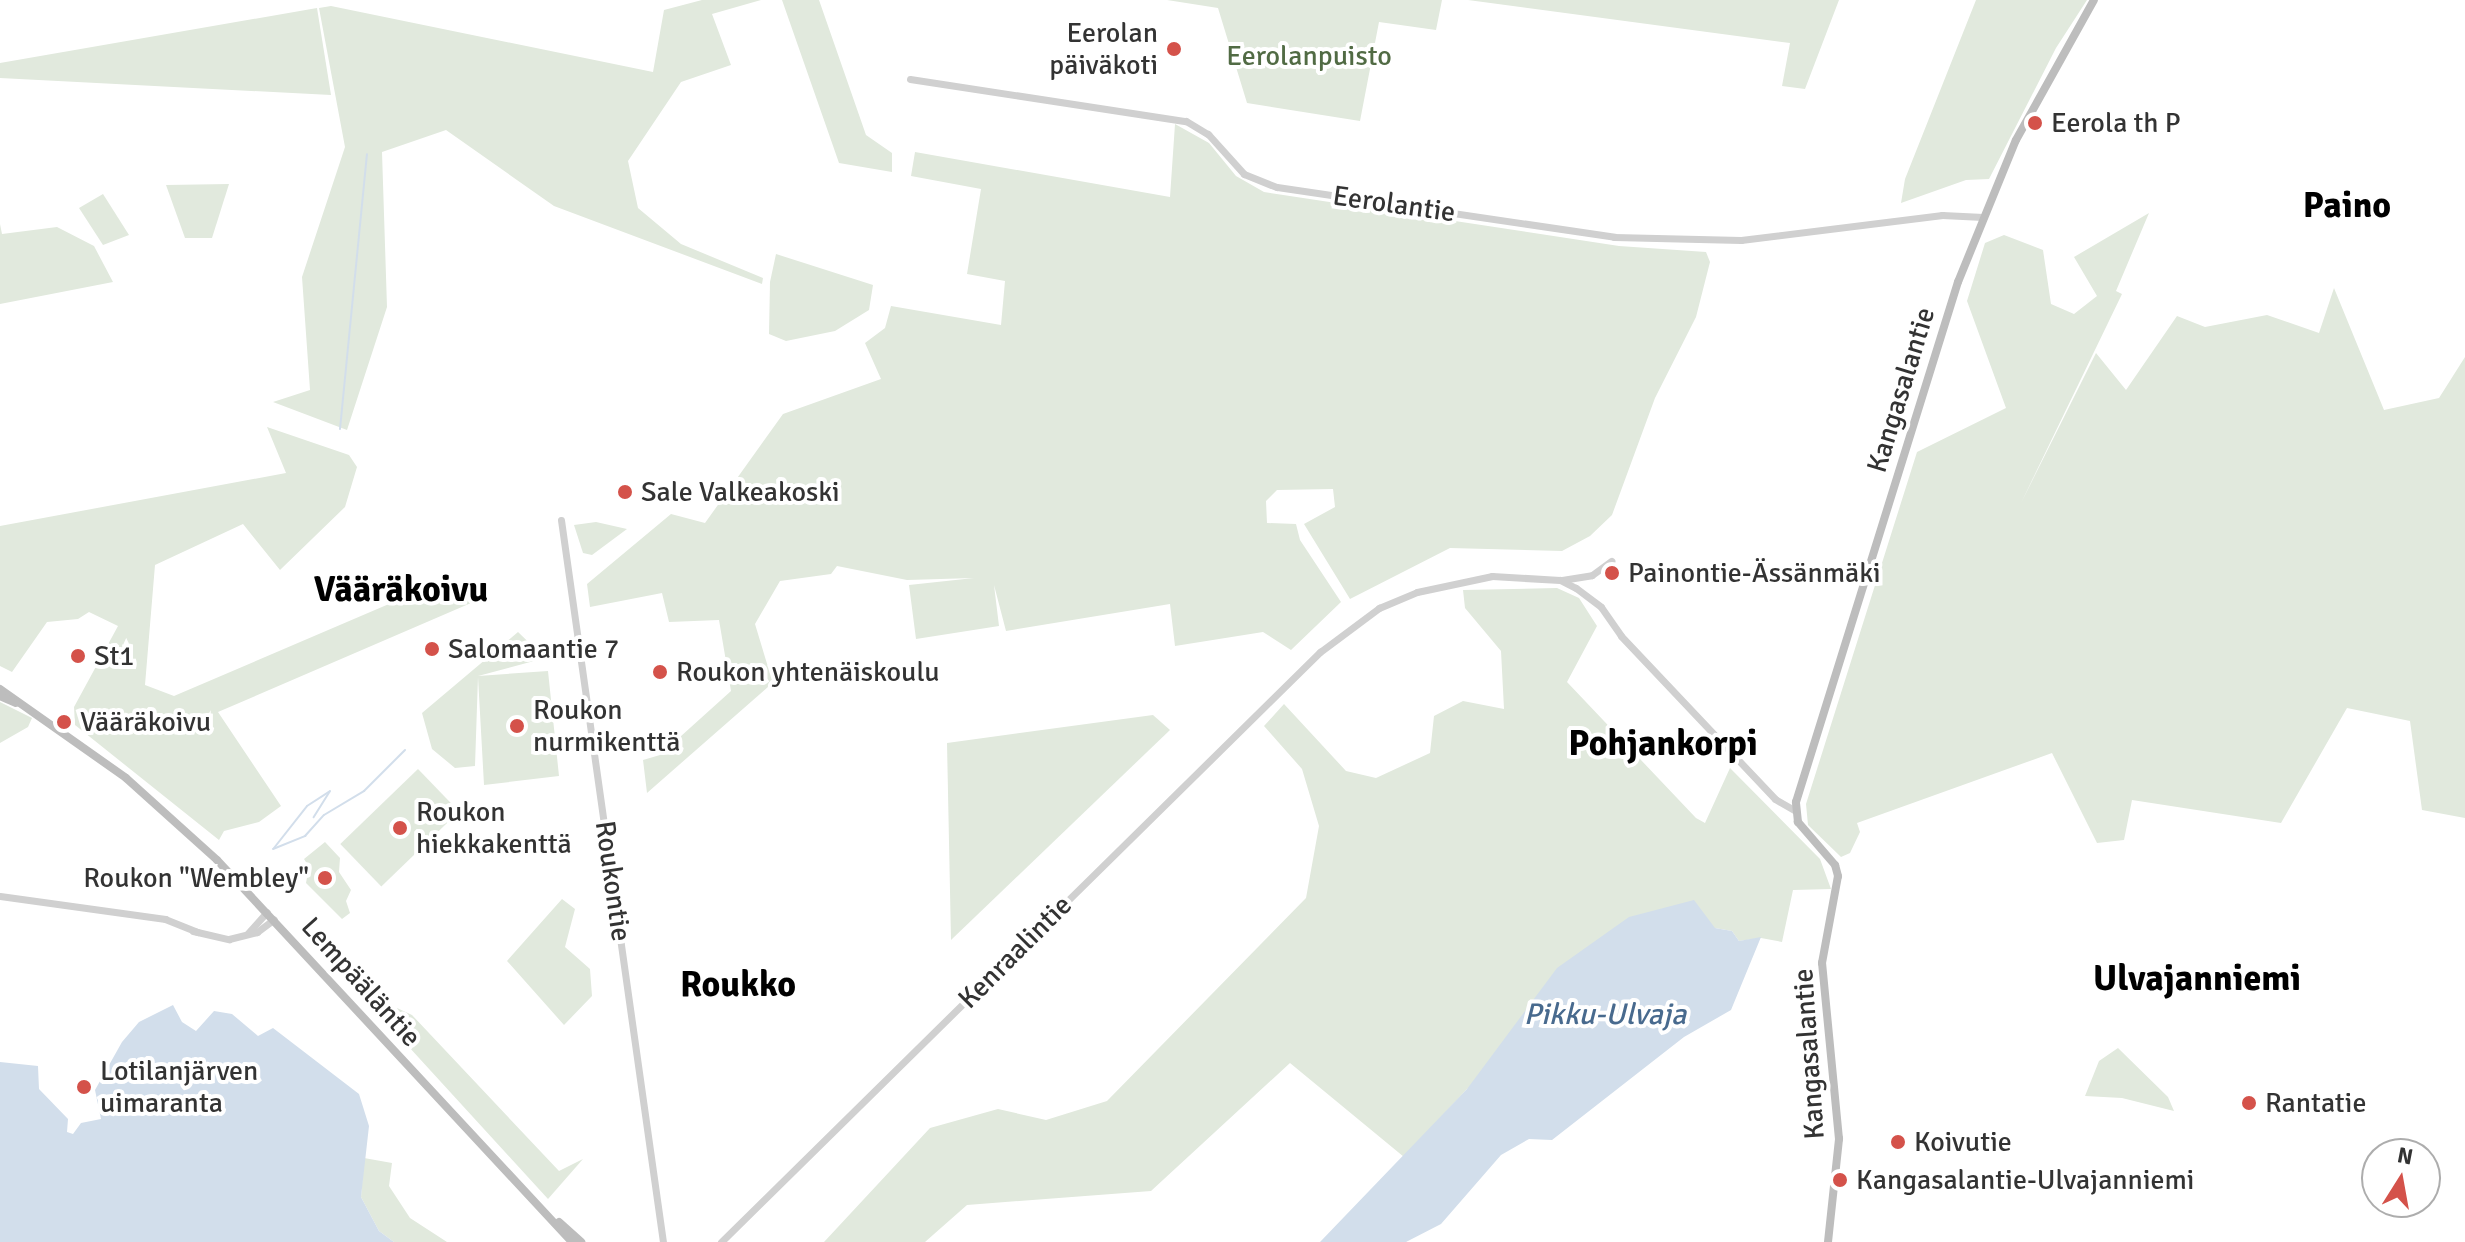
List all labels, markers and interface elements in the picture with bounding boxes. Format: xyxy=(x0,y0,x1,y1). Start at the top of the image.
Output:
place label: Eerolan päiväkoti xyxy=(1049,16,1158,82)
park label: Eerolanpuisto xyxy=(1226,39,1392,73)
marker: Eerolan päiväkoti xyxy=(1165,40,1183,58)
place label: Eerola th P xyxy=(2051,106,2181,140)
marker: Eerola th P xyxy=(2026,114,2044,132)
street label: Eerolantie xyxy=(1331,179,1457,229)
district label: Paino xyxy=(2303,184,2391,228)
street label: Kangasalantie xyxy=(1860,303,1942,477)
place label: Sale Valkeakoski xyxy=(641,475,840,509)
marker: Sale Valkeakoski xyxy=(616,483,634,501)
place label: Painontie-Ässänmäki xyxy=(1628,556,1881,590)
marker: Painontie-Ässänmäki xyxy=(1603,564,1621,582)
district label: Vääräkoivu xyxy=(314,568,488,612)
place label: Salomaantie 7 xyxy=(448,632,619,666)
place label: St1 xyxy=(94,639,134,673)
marker: Salomaantie 7 xyxy=(423,640,441,658)
marker: St1 xyxy=(69,647,87,665)
place label: Roukon yhtenäiskoulu xyxy=(676,655,940,689)
marker: Roukon yhtenäiskoulu xyxy=(651,663,669,681)
place label: Roukon nurmikenttä xyxy=(533,693,680,759)
place label: Vääräkoivu xyxy=(80,705,211,739)
marker: Vääräkoivu xyxy=(55,713,73,731)
marker: Roukon nurmikenttä xyxy=(508,717,526,735)
district label: Pohjankorpi xyxy=(1568,722,1758,766)
place label: Roukon hiekkakenttä xyxy=(416,795,572,861)
marker: Roukon hiekkakenttä xyxy=(391,819,409,837)
street label: Roukontie xyxy=(588,819,638,943)
place label: Roukon "Wembley" xyxy=(83,861,309,895)
marker: Roukon "Wembley" xyxy=(316,869,334,887)
street label: Kenraalintie xyxy=(951,888,1079,1016)
street label: Lempääläntie xyxy=(294,910,428,1054)
district label: Ulvajanniemi xyxy=(2093,957,2301,1001)
district label: Roukko xyxy=(680,963,796,1007)
street label: Kangasalantie xyxy=(1786,968,1832,1140)
water label: Pikku-Ulvaja xyxy=(1524,997,1686,1033)
place label: Lotilanjärven uimaranta xyxy=(100,1054,258,1120)
marker: Lotilanjärven uimaranta xyxy=(75,1078,93,1096)
place label: Rantatie xyxy=(2265,1086,2366,1120)
marker: Rantatie xyxy=(2240,1094,2258,1112)
place label: Koivutie xyxy=(1914,1125,2012,1159)
marker: Koivutie xyxy=(1889,1133,1907,1151)
north arrow xyxy=(2361,1138,2441,1218)
text: N xyxy=(2395,1141,2415,1171)
place label: Kangasalantie-Ulvajanniemi xyxy=(1856,1163,2194,1197)
marker: Kangasalantie-Ulvajanniemi xyxy=(1831,1171,1849,1189)

